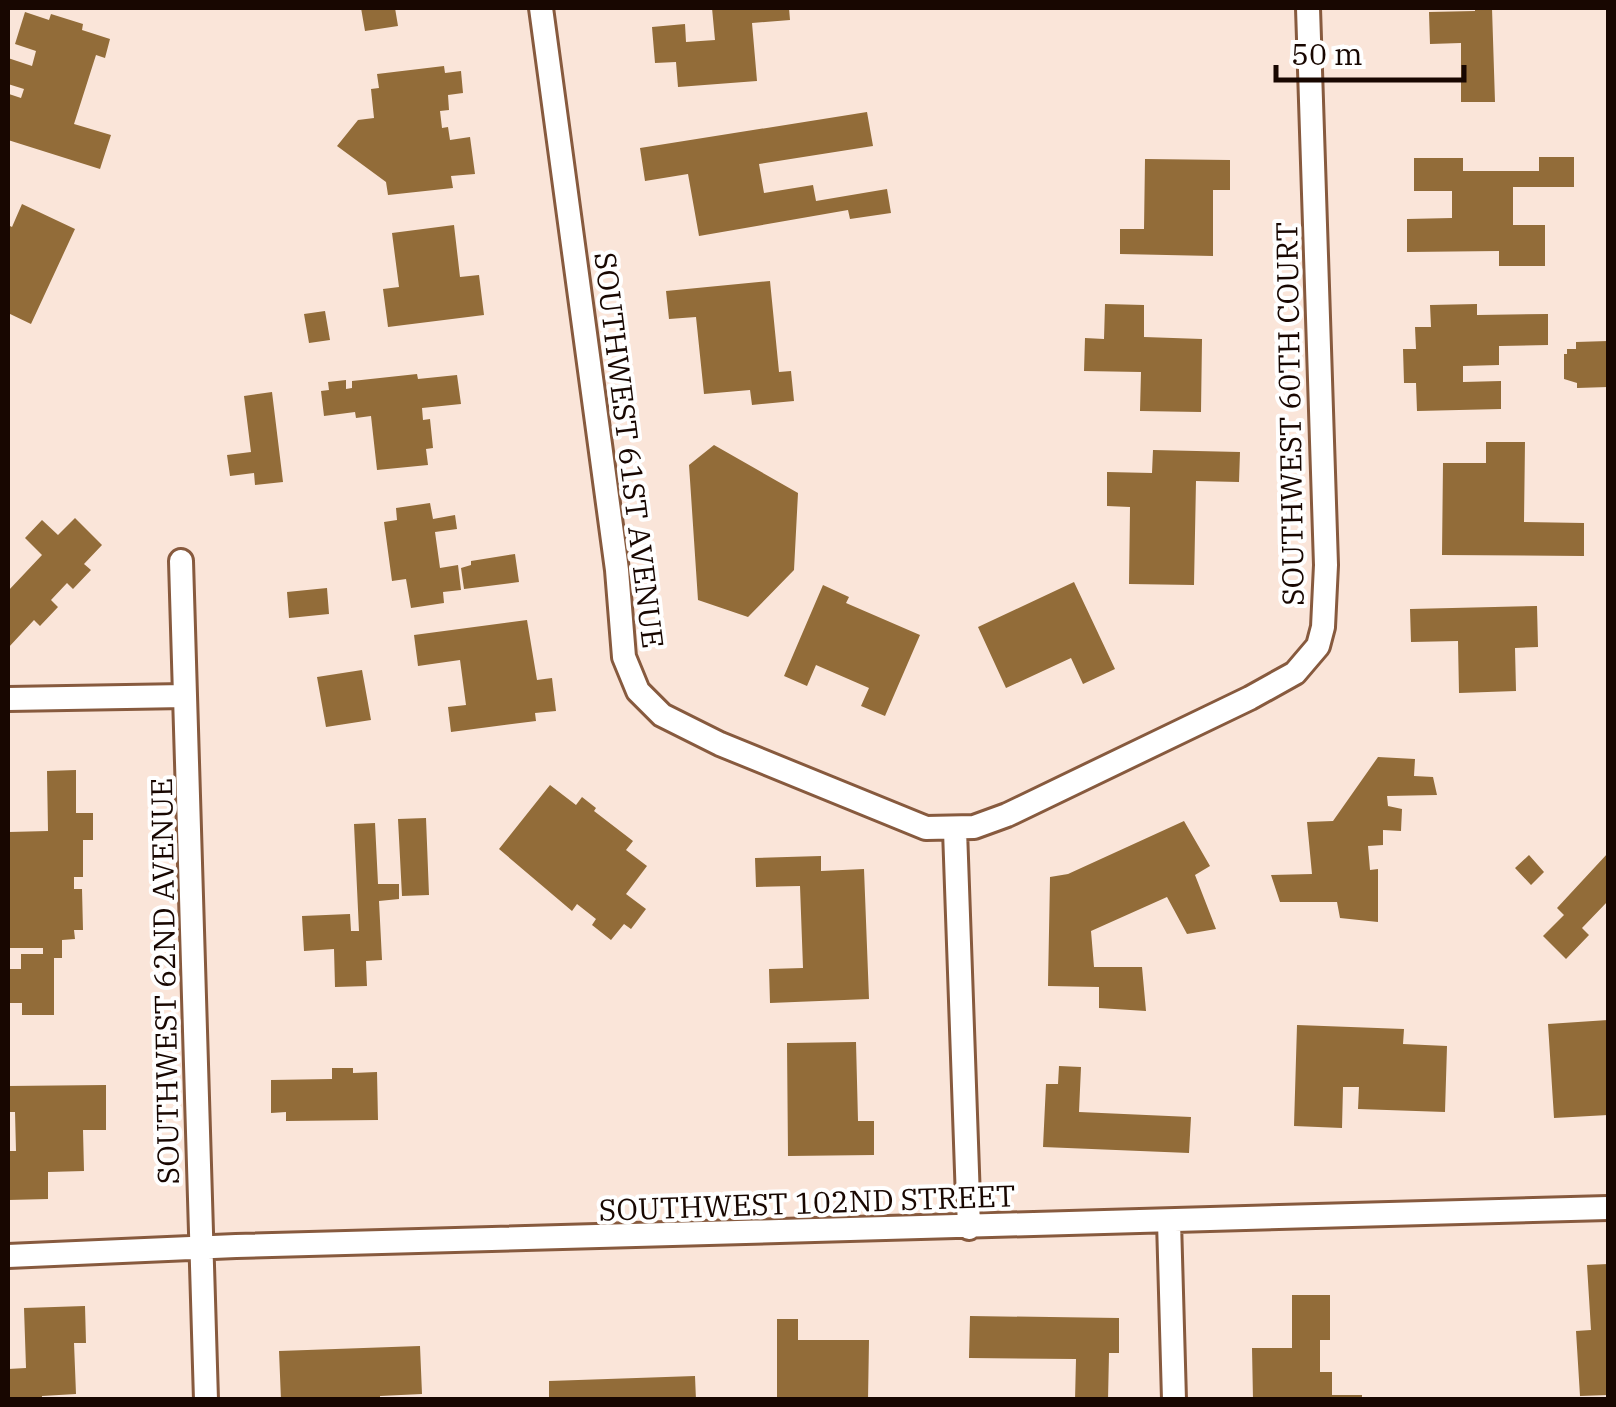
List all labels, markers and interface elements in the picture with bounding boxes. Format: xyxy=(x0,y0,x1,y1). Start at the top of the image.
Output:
scale bar xyxy=(1276,20,1464,82)
text: 50 m xyxy=(1291,34,1363,73)
street label: SOUTHWEST 60TH COURT xyxy=(1266,222,1312,606)
street label: SOUTHWEST 61ST AVENUE xyxy=(586,250,674,650)
street label: SOUTHWEST 62ND AVENUE xyxy=(141,777,187,1185)
street label: SOUTHWEST 102ND STREET xyxy=(598,1175,1016,1229)

